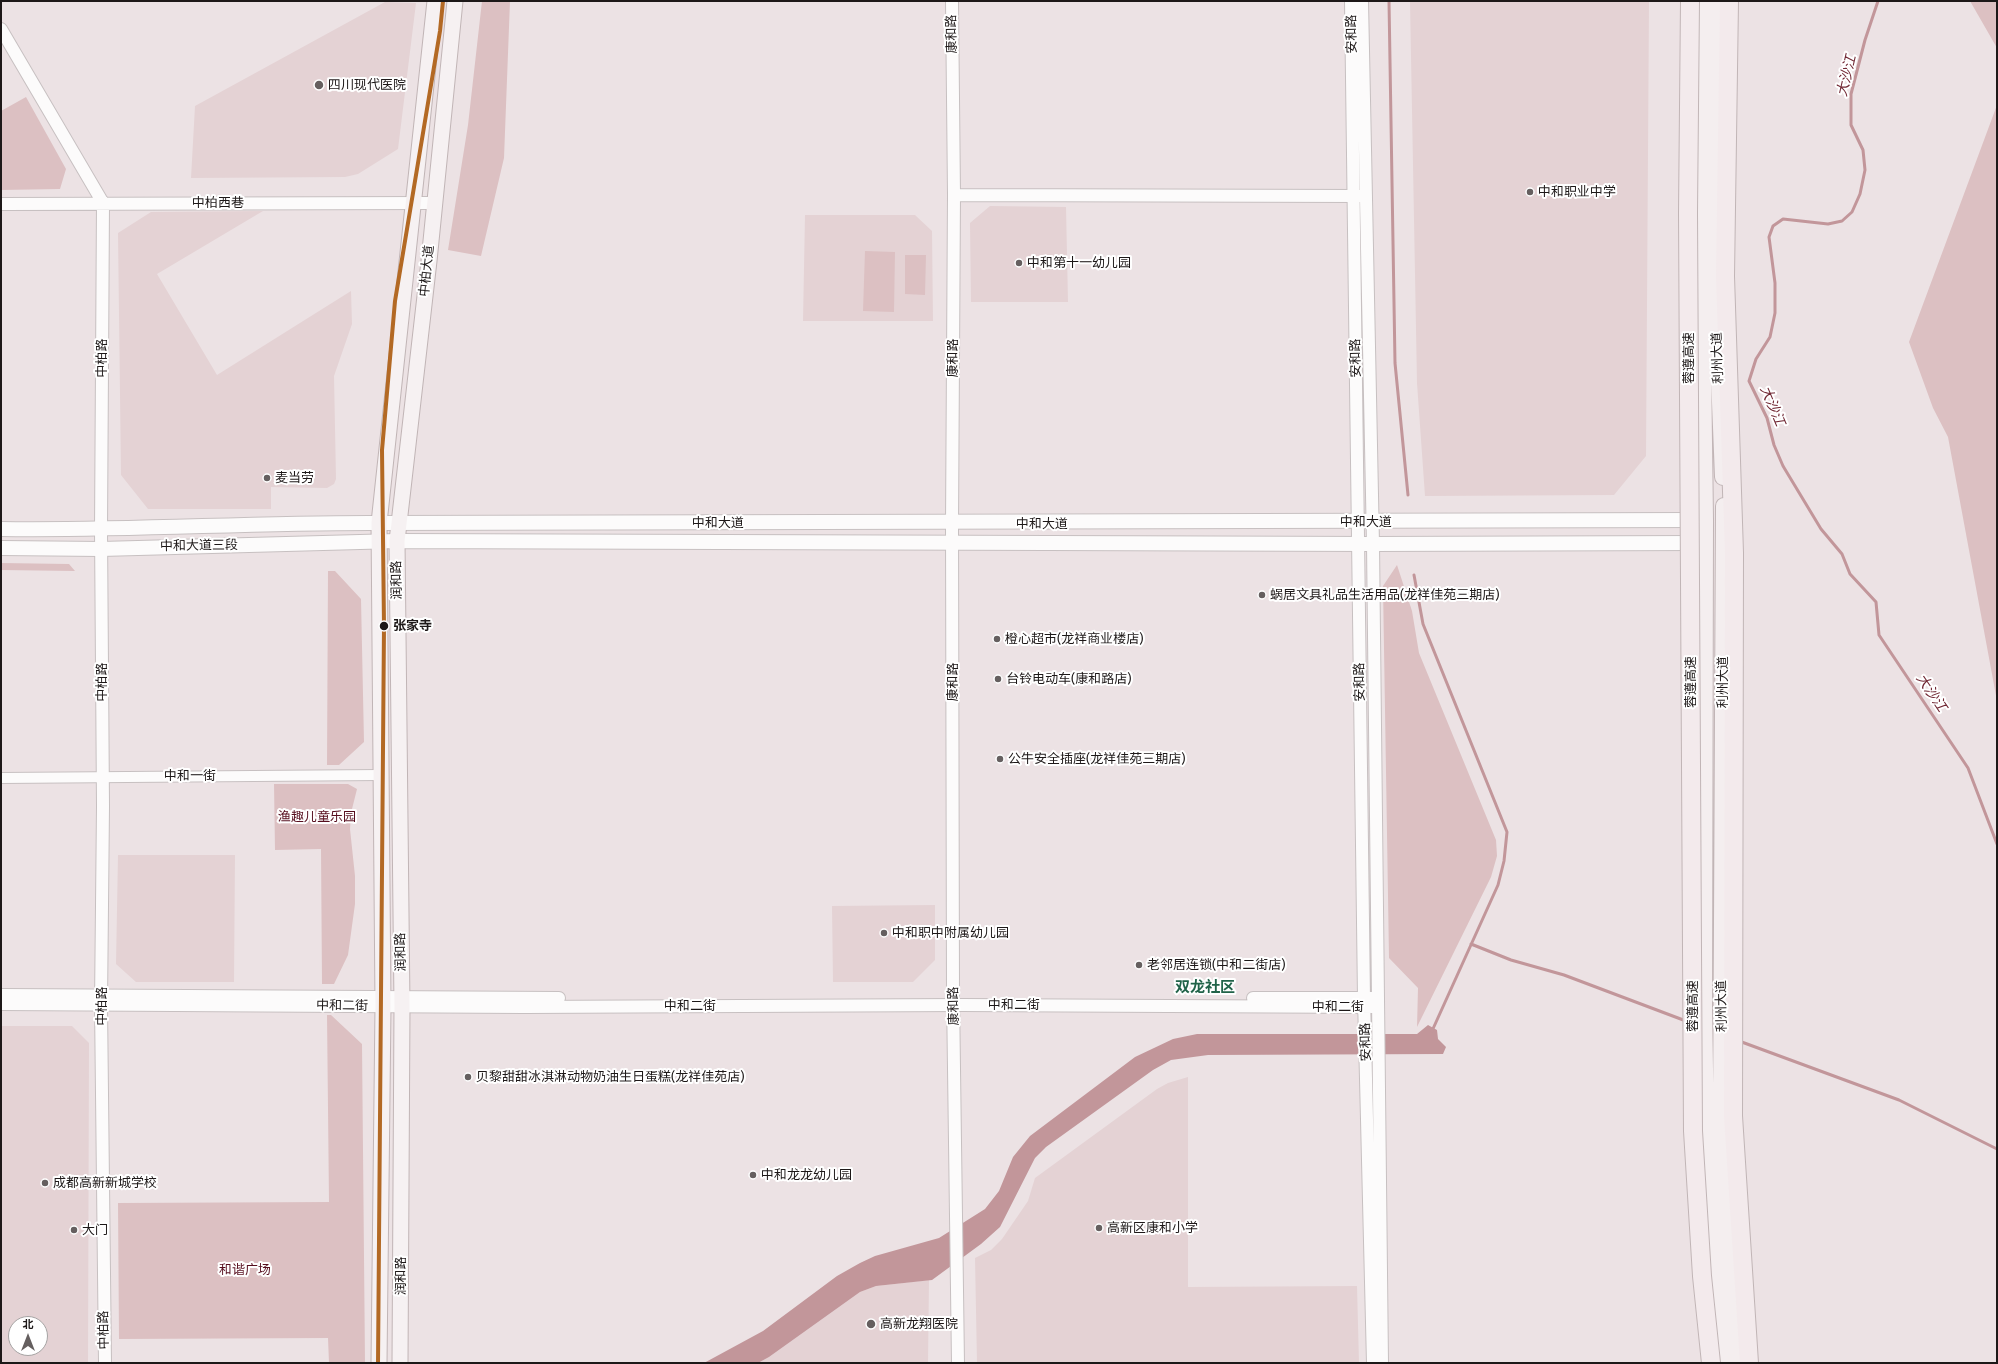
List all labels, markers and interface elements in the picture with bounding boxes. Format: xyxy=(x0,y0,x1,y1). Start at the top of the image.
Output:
street label: 康和路 xyxy=(944,14,960,54)
street label: 安和路 xyxy=(1344,14,1360,54)
water label: 大沙江 xyxy=(1834,54,1860,98)
place label: 四川现代医院 xyxy=(328,77,406,93)
marker: 四川现代医院 xyxy=(313,79,325,91)
place label: 中和职业中学 xyxy=(1538,184,1616,200)
marker: 中和职业中学 xyxy=(1525,187,1535,197)
street label: 中柏西巷 xyxy=(192,195,244,211)
street label: 中柏大道 xyxy=(417,244,437,298)
place label: 中和第十一幼儿园 xyxy=(1027,255,1131,271)
marker: 中和第十一幼儿园 xyxy=(1014,258,1024,268)
street label: 蓉遵高速 xyxy=(1681,332,1697,384)
street label: 利州大道 xyxy=(1709,332,1727,384)
street label: 安和路 xyxy=(1348,338,1364,378)
street label: 中柏路 xyxy=(94,339,110,377)
street label: 康和路 xyxy=(945,339,961,377)
water label: 大沙江 xyxy=(1756,383,1788,429)
place label: 麦当劳 xyxy=(275,470,314,486)
marker: 麦当劳 xyxy=(262,473,272,483)
street label: 中和大道 xyxy=(1340,514,1392,530)
street label: 中和大道 xyxy=(692,515,744,531)
street label: 中和大道 xyxy=(1016,516,1068,532)
street label: 中和大道三段 xyxy=(160,538,238,554)
street label: 润和路 xyxy=(389,560,405,600)
place label: 蜗居文具礼品生活用品(龙祥佳苑三期店) xyxy=(1270,587,1499,603)
marker: 蜗居文具礼品生活用品(龙祥佳苑三期店) xyxy=(1257,590,1267,600)
place label: 张家寺 xyxy=(393,618,432,634)
marker: 张家寺 xyxy=(378,620,390,632)
place label: 橙心超市(龙祥商业楼店) xyxy=(1005,631,1143,647)
marker: 橙心超市(龙祥商业楼店) xyxy=(992,634,1002,644)
street label: 蓉遵高速 xyxy=(1683,656,1699,708)
street label: 利州大道 xyxy=(1715,656,1731,708)
street label: 安和路 xyxy=(1352,662,1368,702)
street label: 中柏路 xyxy=(94,663,110,701)
street label: 康和路 xyxy=(945,663,961,701)
place label: 台铃电动车(康和路店) xyxy=(1006,671,1131,687)
water label: 大沙江 xyxy=(1912,671,1950,715)
marker: 台铃电动车(康和路店) xyxy=(993,674,1003,684)
place label: 公牛安全插座(龙祥佳苑三期店) xyxy=(1008,751,1185,767)
marker: 公牛安全插座(龙祥佳苑三期店) xyxy=(995,754,1005,764)
street label: 中和一街 xyxy=(164,768,216,784)
park label: 渔趣儿童乐园 xyxy=(278,809,356,825)
place label: 中和职中附属幼儿园 xyxy=(892,925,1009,941)
marker: 中和职中附属幼儿园 xyxy=(879,928,889,938)
street label: 润和路 xyxy=(393,932,409,972)
place label: 老邻居连锁(中和二街店) xyxy=(1147,957,1285,973)
marker: 老邻居连锁(中和二街店) xyxy=(1134,960,1144,970)
district label: 双龙社区 xyxy=(1175,979,1235,997)
street label: 蓉遵高速 xyxy=(1685,980,1701,1032)
street label: 利州大道 xyxy=(1714,980,1730,1032)
street label: 康和路 xyxy=(946,986,962,1026)
street label: 中柏路 xyxy=(94,987,110,1025)
street label: 中和二街 xyxy=(988,997,1040,1013)
street label: 中和二街 xyxy=(316,998,368,1014)
street label: 中和二街 xyxy=(664,998,716,1014)
street label: 中和二街 xyxy=(1312,999,1364,1015)
street label: 安和路 xyxy=(1358,1022,1374,1062)
place label: 贝黎甜甜冰淇淋动物奶油生日蛋糕(龙祥佳苑店) xyxy=(476,1069,744,1085)
marker: 贝黎甜甜冰淇淋动物奶油生日蛋糕(龙祥佳苑店) xyxy=(463,1072,473,1082)
place label: 中和龙龙幼儿园 xyxy=(761,1167,852,1183)
marker: 中和龙龙幼儿园 xyxy=(748,1170,758,1180)
place label: 成都高新新城学校 xyxy=(53,1175,157,1191)
marker: 成都高新新城学校 xyxy=(40,1178,50,1188)
place label: 高新区康和小学 xyxy=(1107,1220,1198,1236)
place label: 大门 xyxy=(82,1222,108,1238)
marker: 高新区康和小学 xyxy=(1094,1223,1104,1233)
marker: 大门 xyxy=(69,1225,79,1235)
street label: 润和路 xyxy=(393,1257,409,1295)
park label: 和谐广场 xyxy=(219,1262,271,1278)
street label: 中柏路 xyxy=(96,1310,112,1350)
north arrow xyxy=(8,1316,48,1356)
place label: 高新龙翔医院 xyxy=(880,1316,958,1332)
text: 北 xyxy=(23,1318,34,1331)
marker: 高新龙翔医院 xyxy=(865,1318,877,1330)

